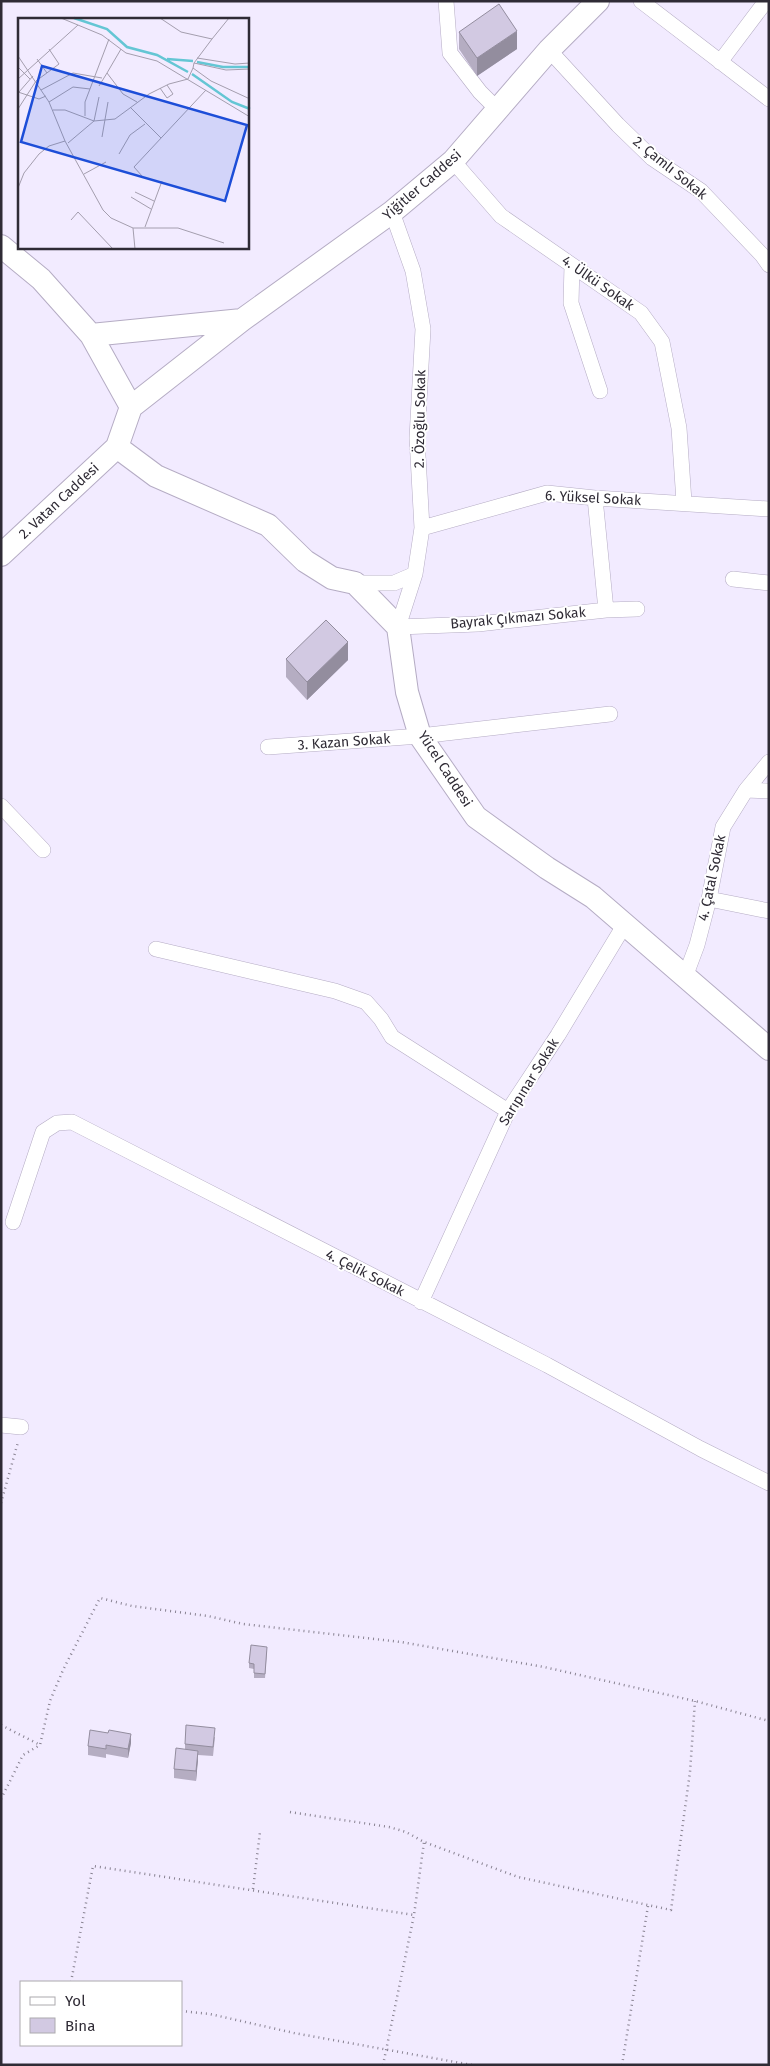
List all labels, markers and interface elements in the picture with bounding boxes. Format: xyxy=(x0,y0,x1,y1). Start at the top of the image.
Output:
inset map xyxy=(18,18,249,249)
street label: 2. Çamlı Sokak xyxy=(629,133,711,204)
street label: Yiğitler Caddesi xyxy=(379,146,465,224)
street label: 4. Ülkü Sokak xyxy=(559,251,639,315)
street label: 2. Özoğlu Sokak xyxy=(410,369,429,468)
street label: 2. Vatan Caddesi xyxy=(15,459,103,543)
street label: 6. Yüksel Sokak xyxy=(544,487,642,509)
street label: Bayrak Çıkmazı Sokak xyxy=(450,604,587,632)
street label: Yücel Caddesi xyxy=(414,728,476,810)
street label: 3. Kazan Sokak xyxy=(297,730,392,754)
street label: 4. Çatal Sokak xyxy=(695,833,730,923)
street label: Sarıpınar Sokak xyxy=(495,1035,563,1129)
street label: 4. Çelik Sokak xyxy=(323,1246,408,1301)
legend xyxy=(20,1981,182,2046)
text: Yol xyxy=(65,1992,86,2010)
text: Bina xyxy=(65,2017,95,2035)

